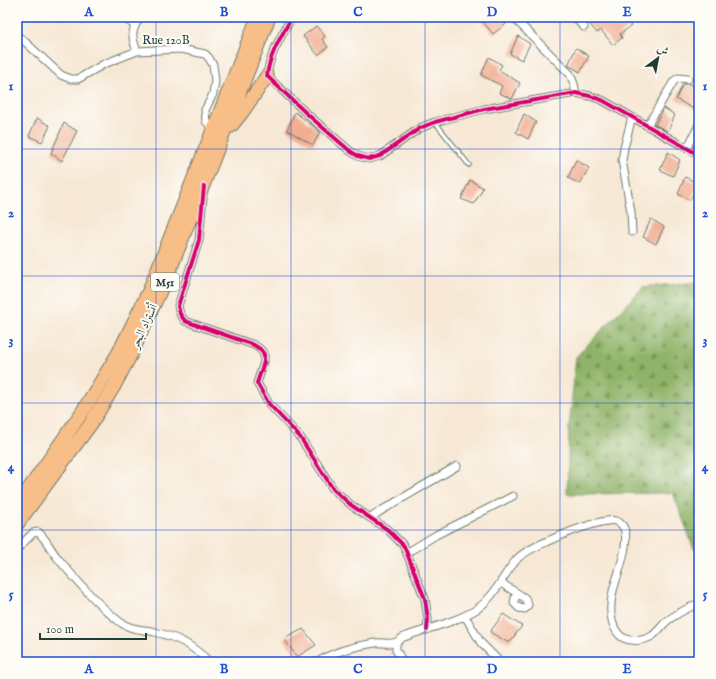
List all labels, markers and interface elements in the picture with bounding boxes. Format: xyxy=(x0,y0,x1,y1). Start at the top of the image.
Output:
text: A xyxy=(84,4,95,21)
text: B xyxy=(220,4,229,21)
text: C xyxy=(353,4,363,21)
text: D xyxy=(487,4,498,21)
text: E xyxy=(622,4,632,21)
street label: Rue 120B xyxy=(142,33,190,48)
north arrow xyxy=(638,38,678,78)
text: ش xyxy=(654,42,671,59)
text: 1 xyxy=(9,78,14,95)
text: 1 xyxy=(703,78,708,95)
text: 2 xyxy=(8,205,14,222)
text: 2 xyxy=(702,205,708,222)
road number: M51 xyxy=(151,273,179,291)
street label: أتستراد البحر xyxy=(126,301,161,353)
text: 3 xyxy=(9,332,14,349)
text: 3 xyxy=(703,332,708,349)
text: 4 xyxy=(8,459,15,476)
text: 4 xyxy=(702,459,709,476)
text: 5 xyxy=(9,586,14,603)
text: 5 xyxy=(703,586,708,603)
scale bar xyxy=(40,615,146,641)
text: 100 m xyxy=(46,622,74,637)
text: A xyxy=(84,661,95,678)
text: B xyxy=(220,661,229,678)
text: C xyxy=(353,661,363,678)
text: D xyxy=(487,661,498,678)
text: E xyxy=(622,661,632,678)

